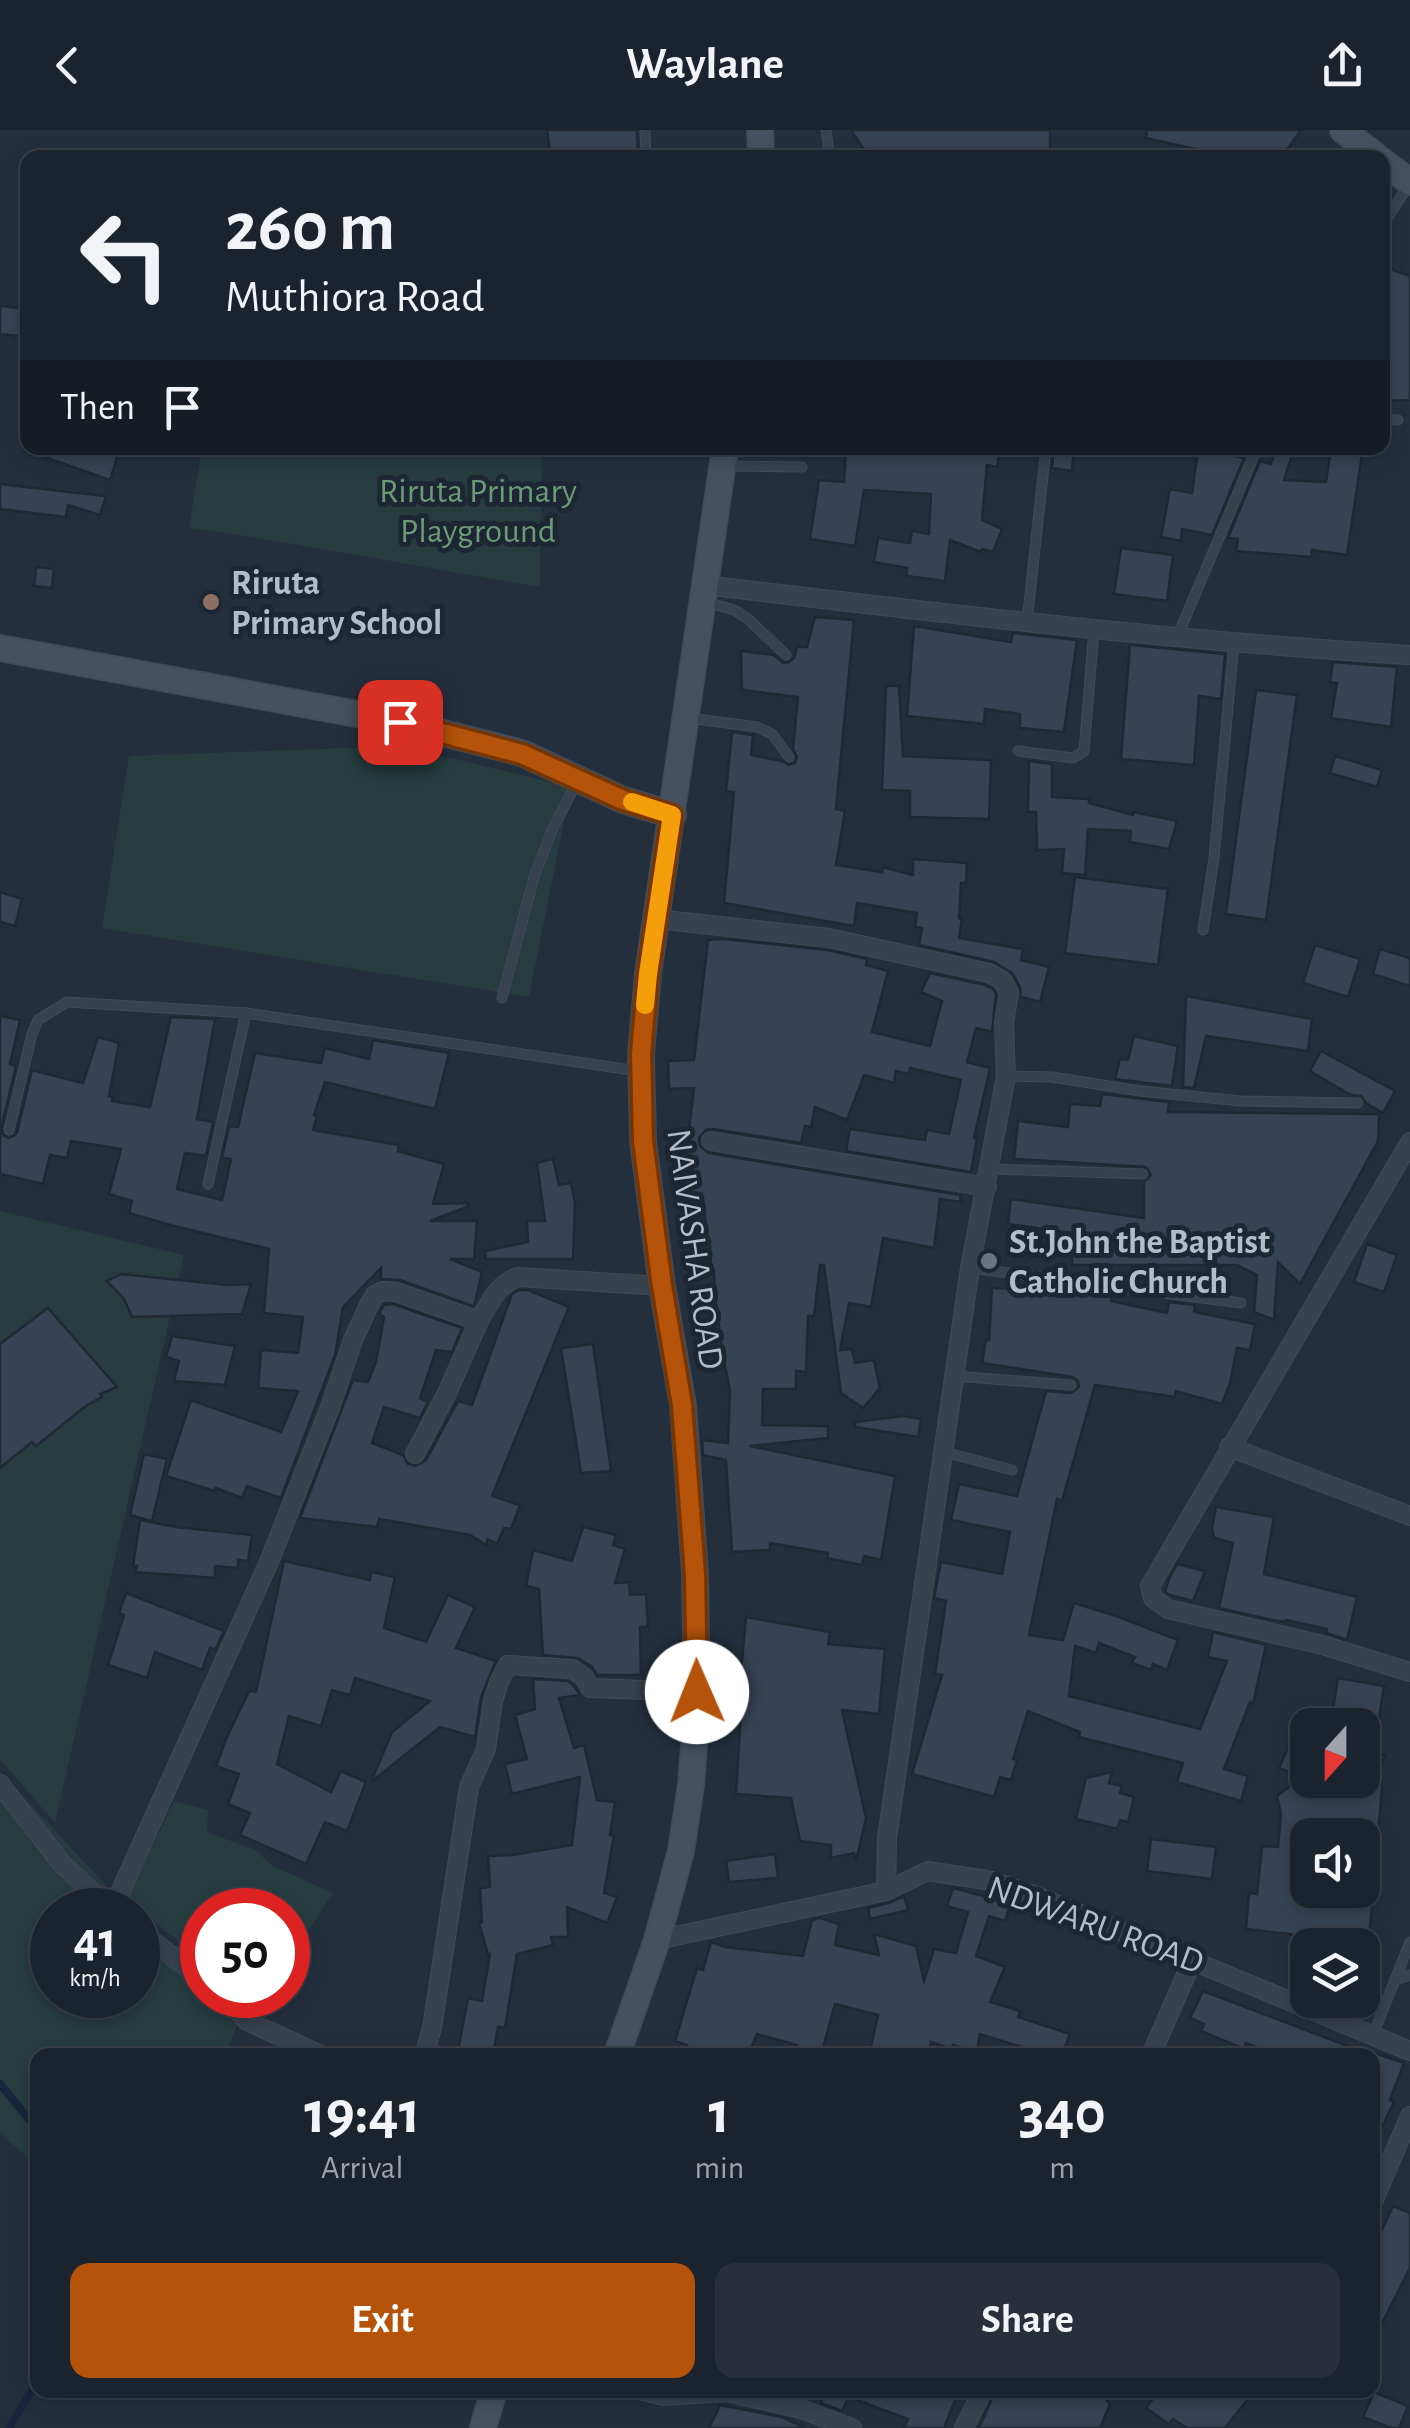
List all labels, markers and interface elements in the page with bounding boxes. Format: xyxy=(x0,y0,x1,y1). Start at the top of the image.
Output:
icon: back xyxy=(40,38,95,93)
icon: share xyxy=(1315,38,1370,93)
text: Waylane xyxy=(626,42,784,87)
icon: left xyxy=(60,190,190,320)
text: 260 m xyxy=(225,193,395,263)
text: Muthiora Road xyxy=(225,275,485,320)
icon: arrive xyxy=(155,380,210,435)
text: Then xyxy=(60,389,135,427)
park label: Riruta Primary Playground xyxy=(379,474,577,549)
place label: Riruta Primary School xyxy=(231,566,442,641)
marker: Riruta Primary School xyxy=(200,591,222,613)
pin xyxy=(358,680,443,765)
icon: arrive xyxy=(373,695,428,750)
street label: NAIVASHA ROAD xyxy=(660,1127,729,1372)
place label: St.John the Baptist Catholic Church xyxy=(1009,1225,1270,1300)
marker: St.John the Baptist Catholic Church xyxy=(978,1250,1000,1272)
position arrow xyxy=(645,1640,749,1744)
north arrow xyxy=(1290,1708,1380,1798)
map controls xyxy=(1290,1708,1380,2018)
button: sound xyxy=(1290,1818,1380,1908)
street label: NDWARU ROAD xyxy=(983,1870,1208,1981)
speed limit sign: 50 xyxy=(180,1888,310,2018)
text: 41 xyxy=(73,1916,117,1966)
button: layers xyxy=(1290,1928,1380,2018)
text: km/h xyxy=(69,1966,121,1991)
text: 19:41 xyxy=(304,2084,420,2144)
text: 1 xyxy=(709,2084,730,2144)
text: 340 xyxy=(1018,2084,1106,2144)
text: Arrival xyxy=(321,2152,403,2184)
text: min xyxy=(694,2152,744,2184)
text: m xyxy=(1049,2152,1075,2184)
button: Exit xyxy=(70,2263,695,2378)
button: Share xyxy=(715,2263,1340,2378)

